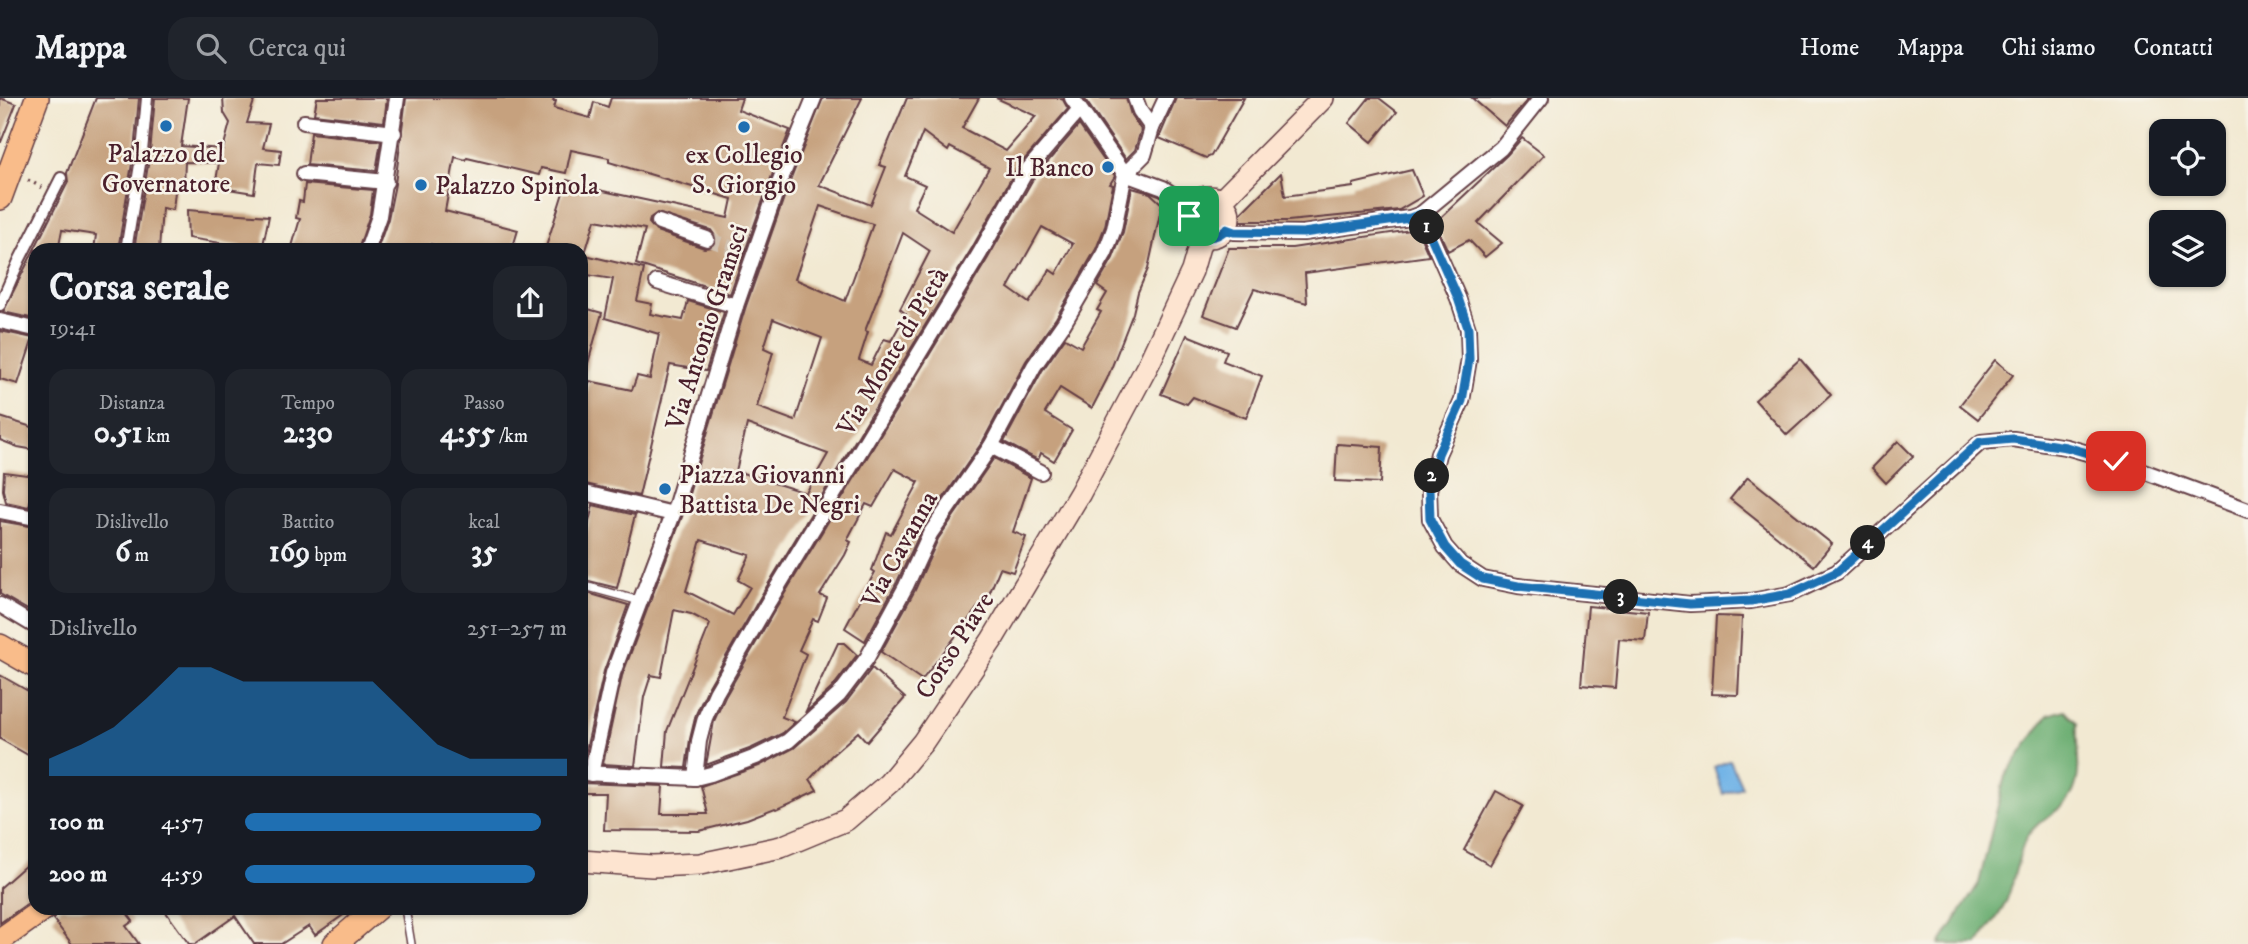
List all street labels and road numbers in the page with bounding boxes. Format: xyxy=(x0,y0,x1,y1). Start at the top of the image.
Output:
street label: Via Antonio Gramsci xyxy=(658,221,756,435)
street label: Via Monte di Pietà xyxy=(829,261,957,443)
street label: Via Cavanna xyxy=(854,486,946,615)
street label: Corso Piave xyxy=(908,586,1002,706)

